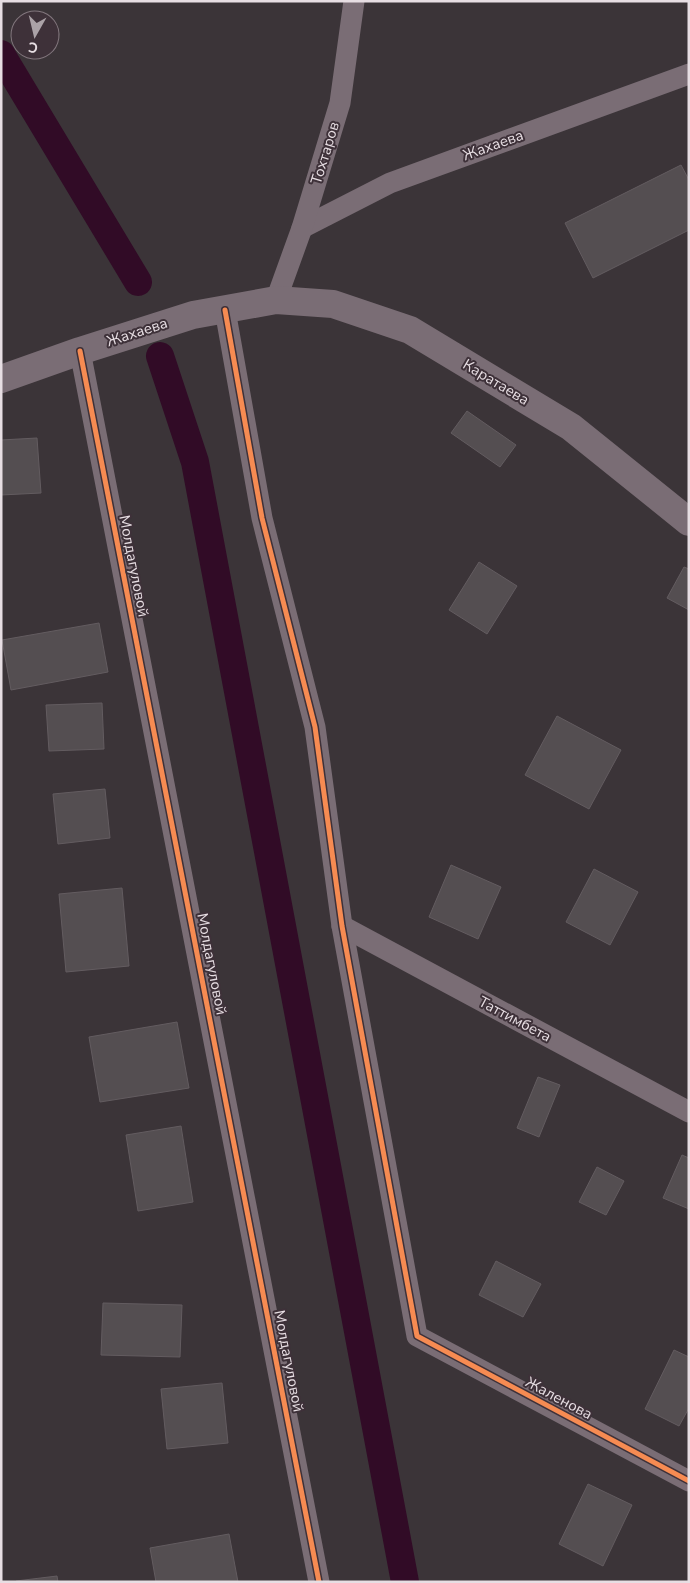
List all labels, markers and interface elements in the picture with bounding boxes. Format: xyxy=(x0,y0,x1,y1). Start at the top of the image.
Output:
north arrow xyxy=(10,10,60,60)
text: С xyxy=(27,37,39,57)
street label: Тохтаров xyxy=(306,119,344,187)
street label: Жахаева xyxy=(460,125,526,165)
street label: Жахаева xyxy=(104,313,170,351)
street label: Каратаева xyxy=(459,354,533,410)
street label: Молдагуловой xyxy=(114,513,154,619)
street label: Молдагуловой xyxy=(192,911,232,1017)
street label: Таттимбета xyxy=(475,992,555,1046)
street label: Молдагуловой xyxy=(269,1308,309,1414)
street label: Жаленова xyxy=(522,1372,596,1424)

